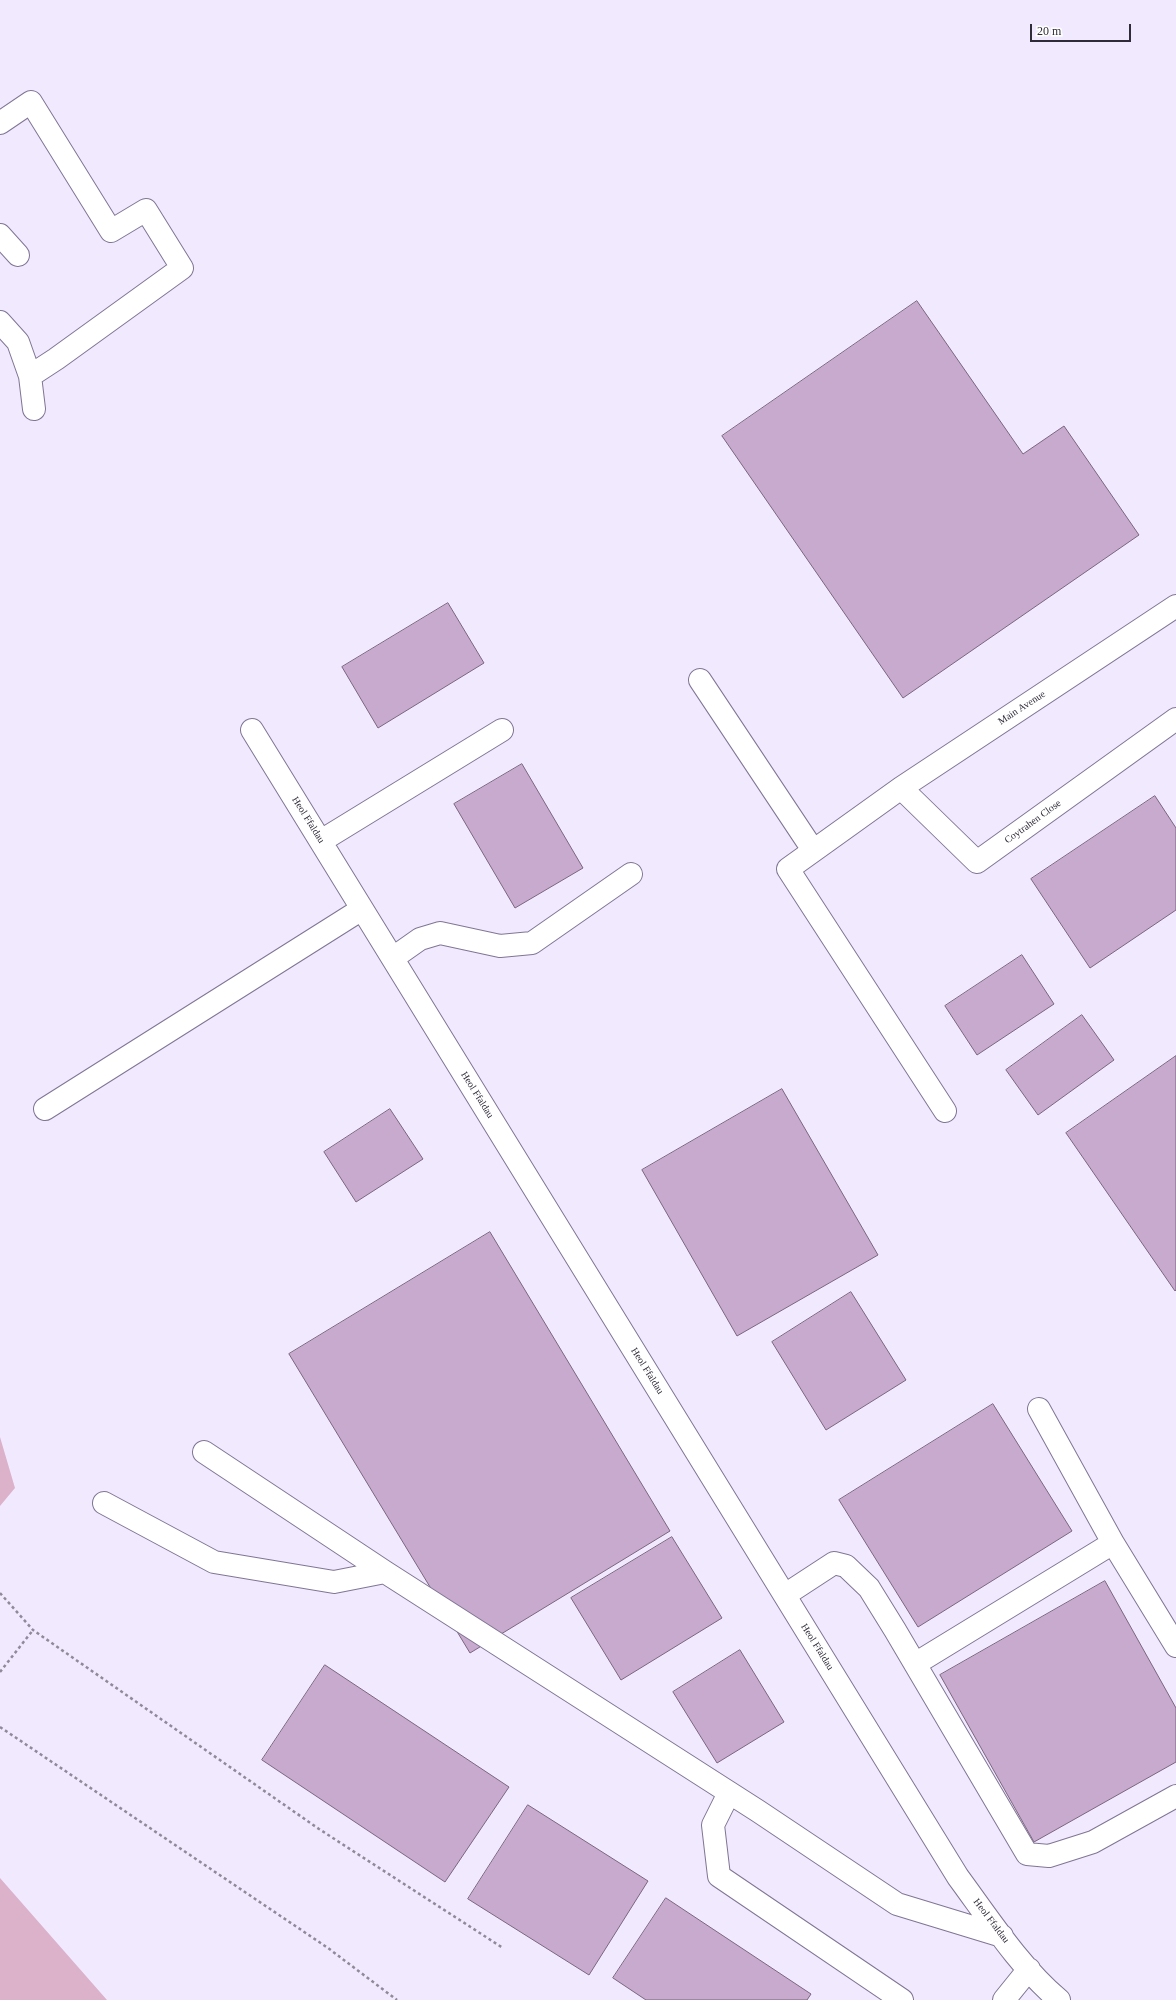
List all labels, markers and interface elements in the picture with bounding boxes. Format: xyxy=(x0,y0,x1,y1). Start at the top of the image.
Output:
scale bar xyxy=(1032,16,1133,42)
text: 20 m xyxy=(1037,24,1061,38)
street label: Main Avenue xyxy=(996,688,1048,728)
street label: Heol Ffaldau xyxy=(289,795,327,845)
street label: Coytrahen Close xyxy=(1002,797,1064,847)
street label: Heol Ffaldau xyxy=(458,1070,496,1120)
street label: Heol Ffaldau xyxy=(628,1346,666,1396)
street label: Heol Ffaldau xyxy=(798,1622,836,1672)
street label: Heol Ffaldau xyxy=(970,1896,1012,1946)

